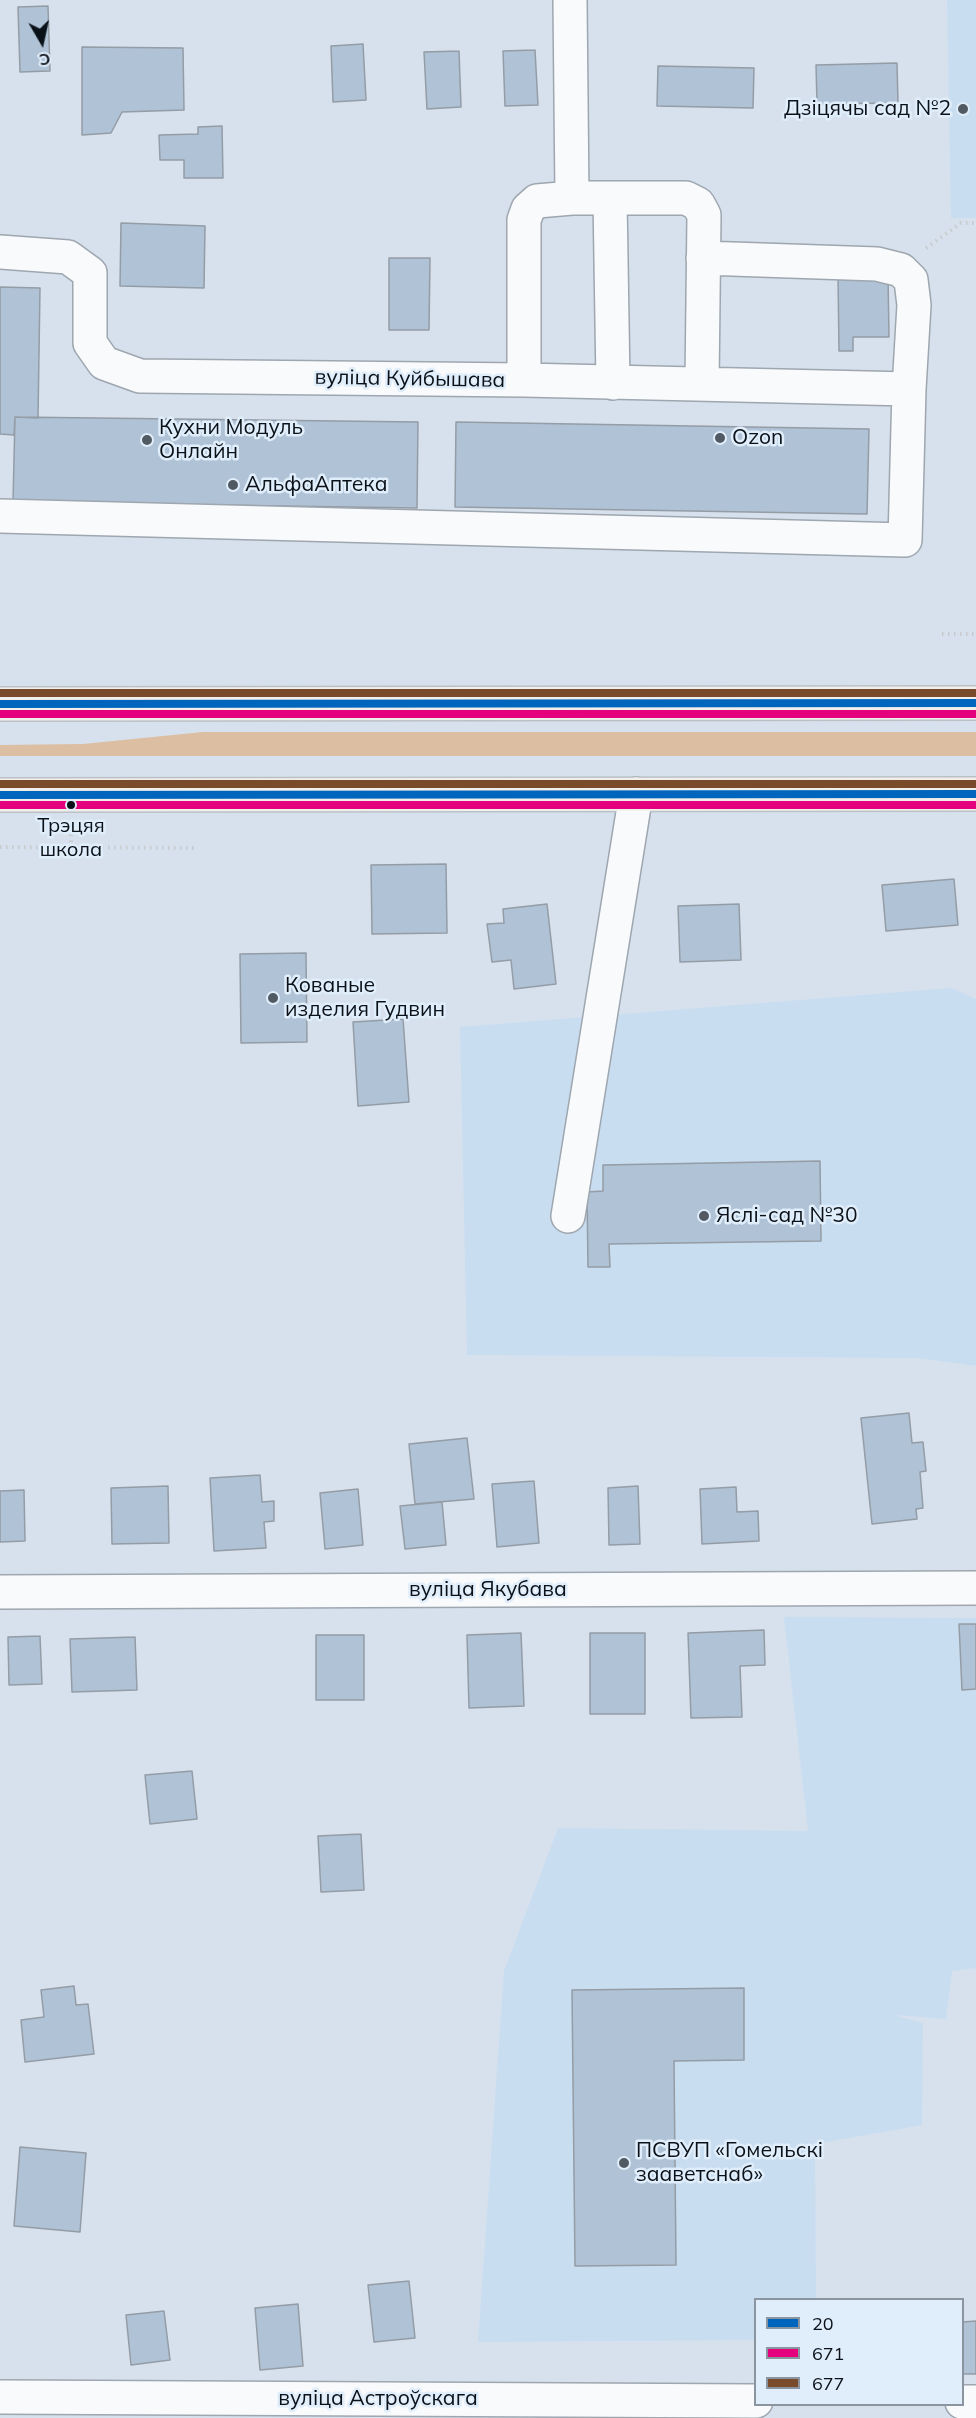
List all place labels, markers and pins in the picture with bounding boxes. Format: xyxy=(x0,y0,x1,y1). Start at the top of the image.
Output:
place label: Дзіцячы сад №2 xyxy=(784,96,951,122)
marker: Дзіцячы сад №2 xyxy=(956,102,970,116)
place label: Кухни Модуль Онлайн xyxy=(159,415,303,465)
place label: Ozon xyxy=(732,425,783,451)
marker: Ozon xyxy=(713,431,727,445)
marker: Кухни Модуль Онлайн xyxy=(140,433,154,447)
place label: АльфаАптека xyxy=(245,472,387,498)
marker: АльфаАптека xyxy=(226,478,240,492)
marker: Трэцяя школа xyxy=(65,799,77,811)
place label: Трэцяя школа xyxy=(37,814,105,861)
place label: Кованые изделия Гудвин xyxy=(285,973,445,1023)
marker: Кованые изделия Гудвин xyxy=(266,991,280,1005)
place label: Яслі-сад №30 xyxy=(716,1203,858,1229)
marker: Яслі-сад №30 xyxy=(697,1209,711,1223)
place label: ПСВУП «Гомельскі зааветснаб» xyxy=(636,2138,823,2188)
marker: ПСВУП «Гомельскі зааветснаб» xyxy=(617,2156,631,2170)

